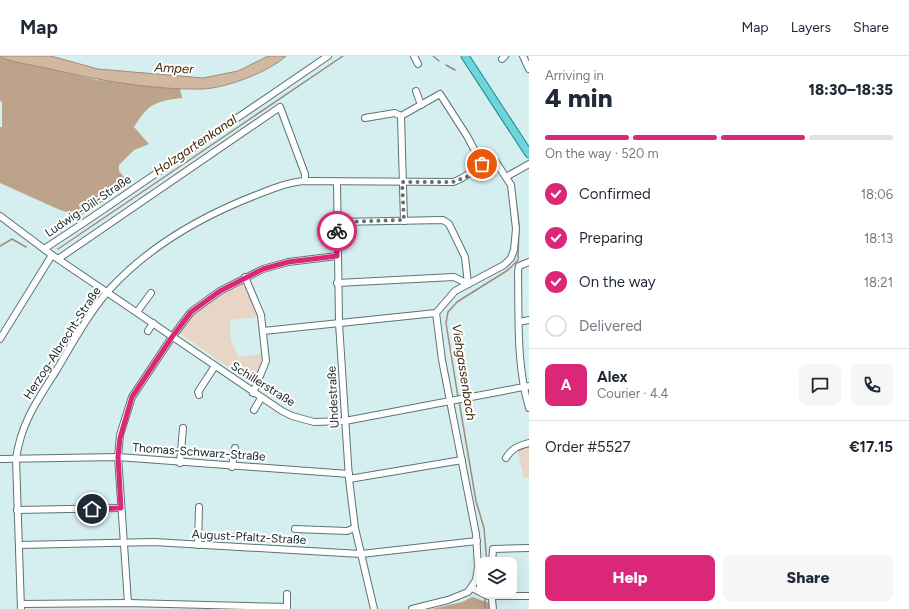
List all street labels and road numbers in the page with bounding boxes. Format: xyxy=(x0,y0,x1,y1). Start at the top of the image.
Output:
street label: Ludwig-Dill-Straße xyxy=(42,172,134,240)
street label: Herzog-Albrecht-Straße xyxy=(20,284,104,402)
street label: Schillerstraße xyxy=(228,359,298,409)
street label: Uhdestraße xyxy=(324,365,342,429)
street label: Thomas-Schwarz-Straße xyxy=(132,440,266,464)
street label: August-Pfaltz-Straße xyxy=(191,527,307,547)

